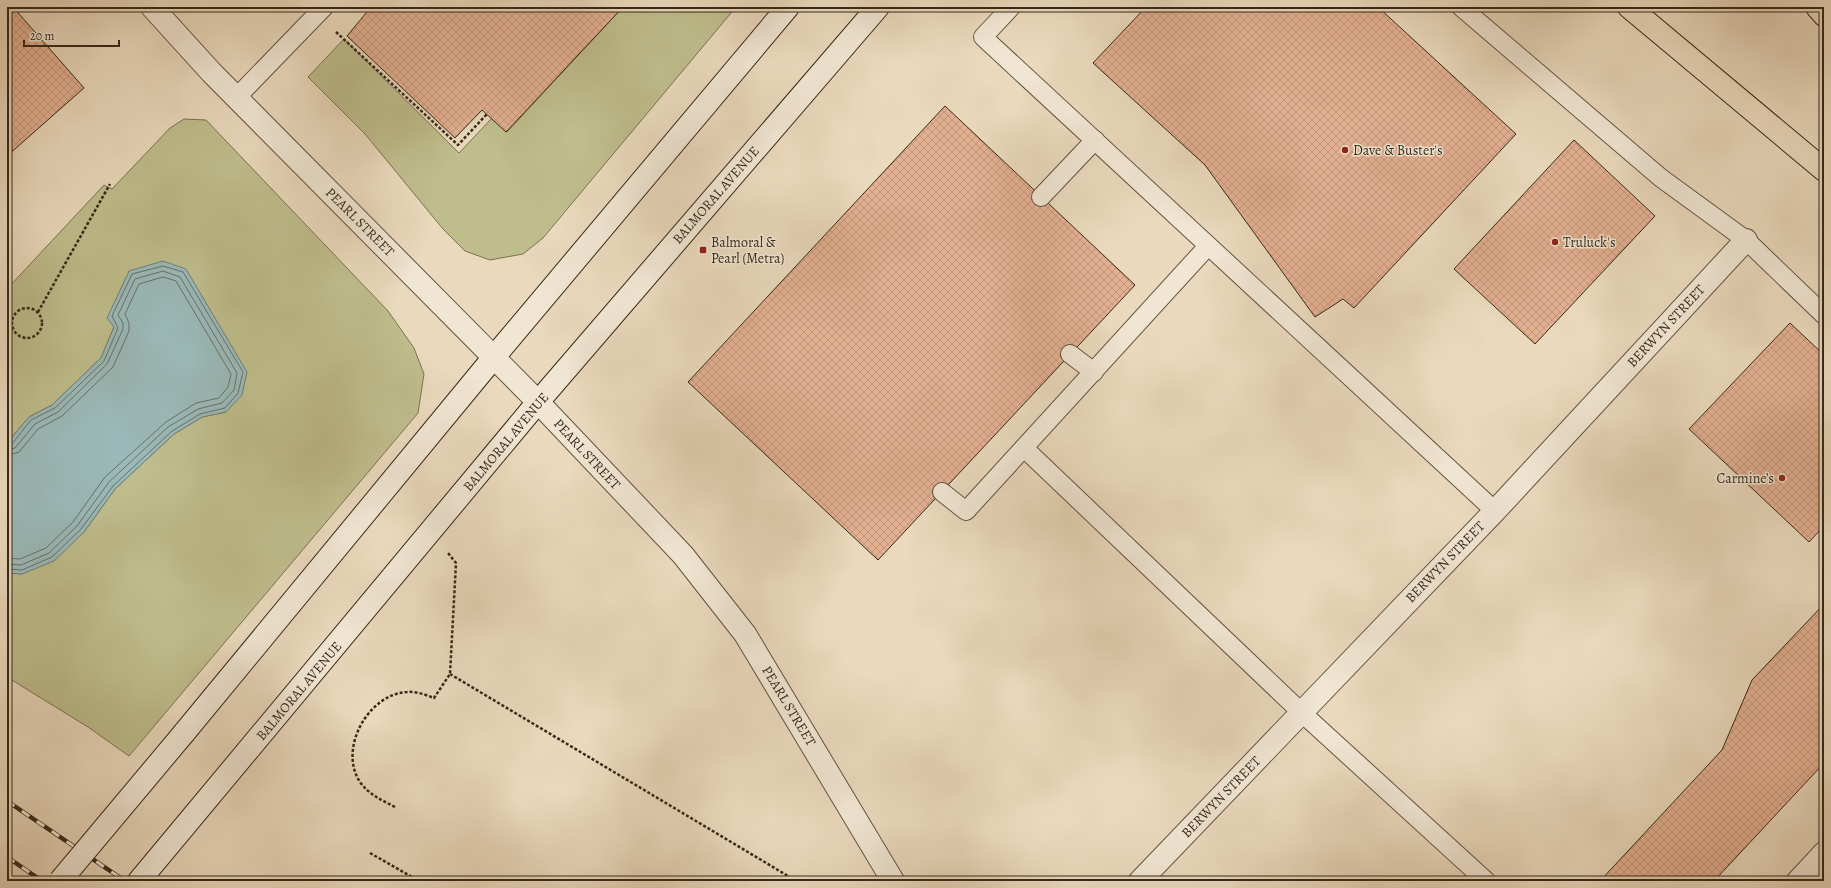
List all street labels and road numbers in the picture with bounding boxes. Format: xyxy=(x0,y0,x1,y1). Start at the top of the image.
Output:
street label: BALMORAL AVENUE xyxy=(668,142,764,248)
street label: PEARL STREET xyxy=(321,183,399,261)
street label: BERWYN STREET xyxy=(1623,280,1709,371)
street label: BALMORAL AVENUE xyxy=(459,388,553,496)
street label: PEARL STREET xyxy=(549,414,625,494)
street label: BERWYN STREET xyxy=(1401,517,1489,607)
street label: BALMORAL AVENUE xyxy=(252,637,346,745)
street label: PEARL STREET xyxy=(758,662,821,750)
street label: BERWYN STREET xyxy=(1177,752,1265,842)

